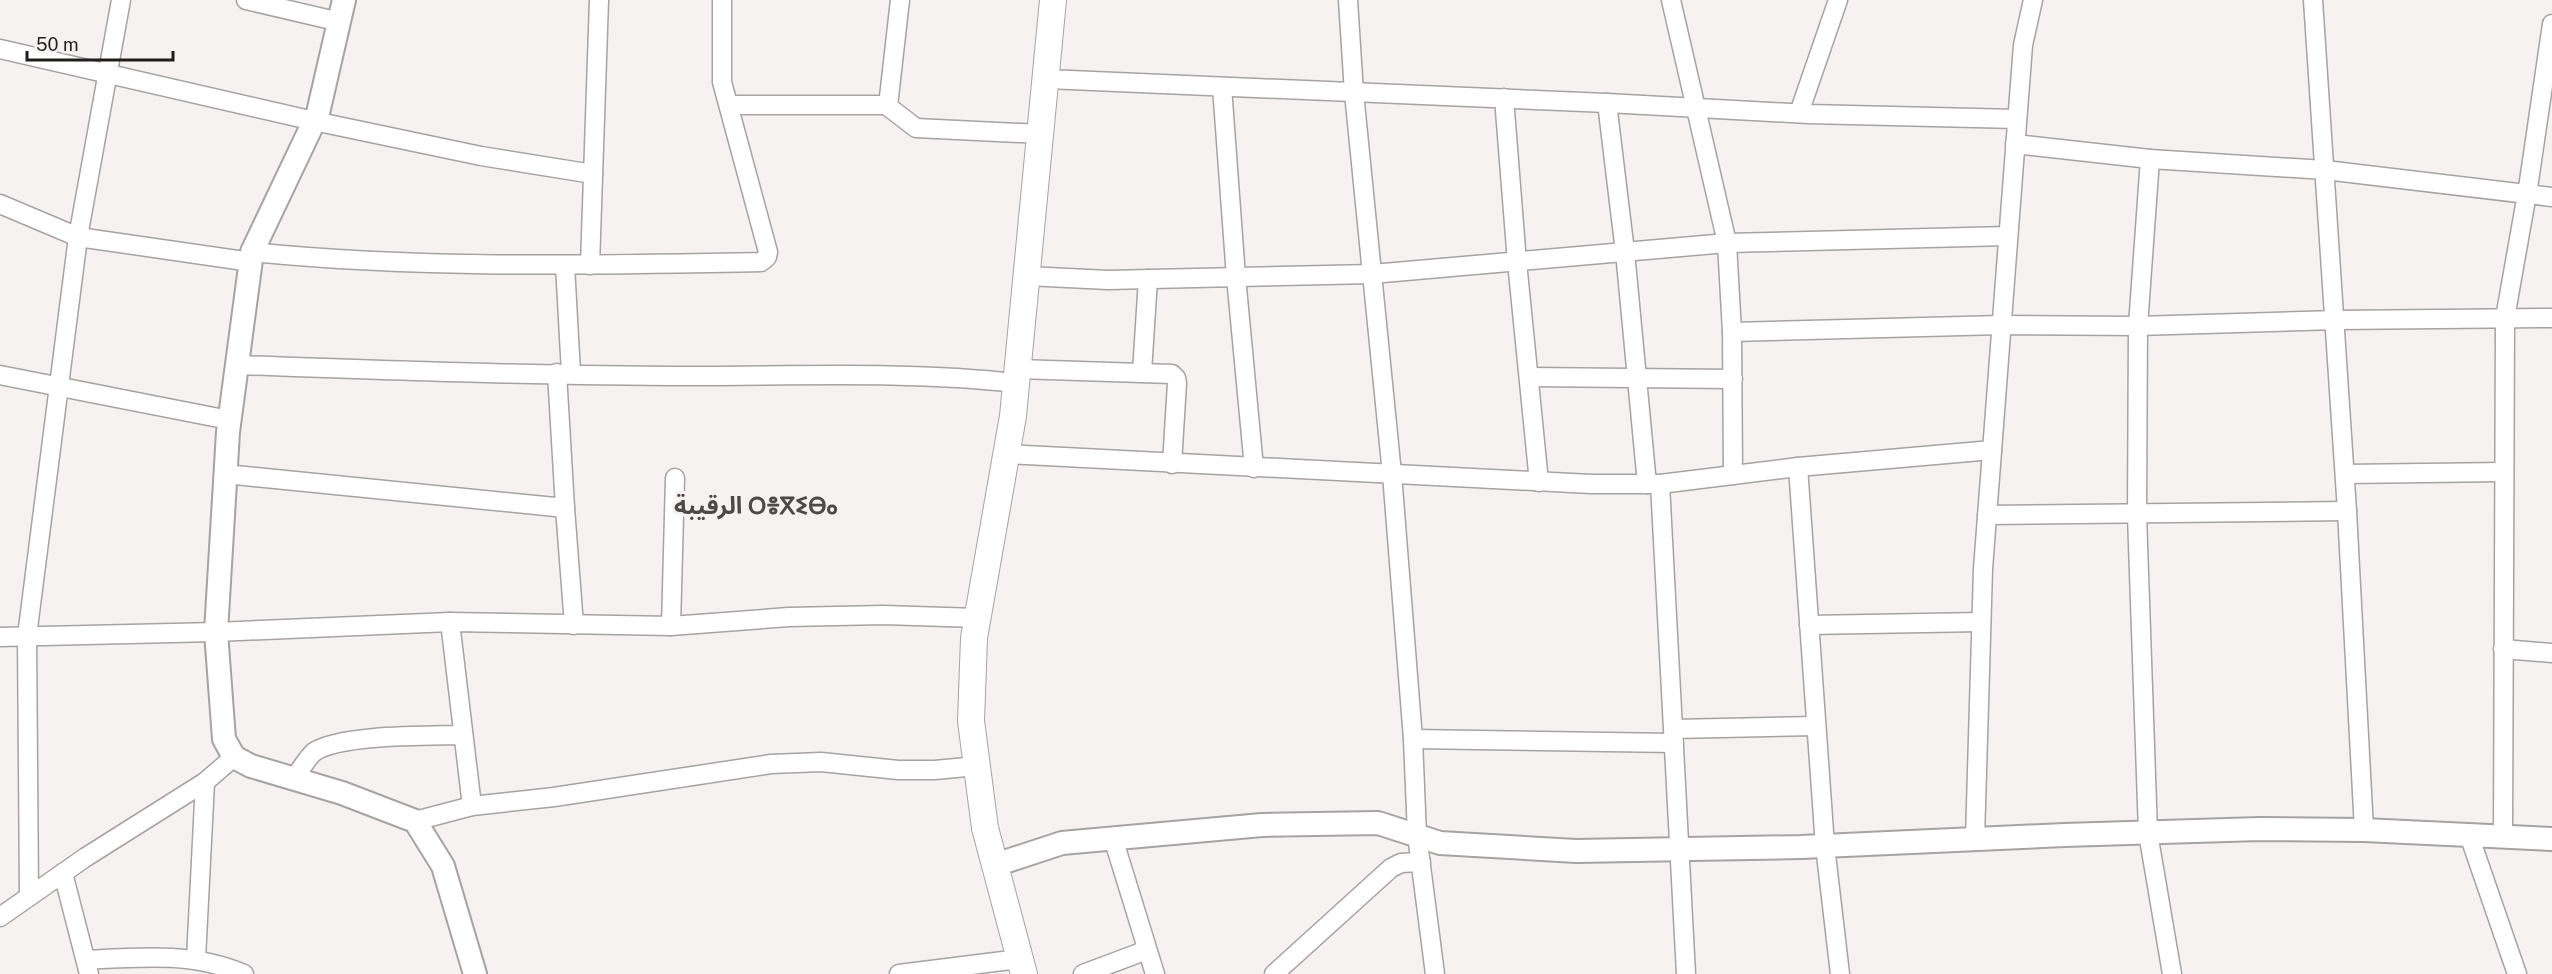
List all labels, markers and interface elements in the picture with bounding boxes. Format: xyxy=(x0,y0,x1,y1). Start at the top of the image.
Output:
scale bar xyxy=(27,24,172,62)
text: 50 m xyxy=(36,34,79,55)
district label: الرقيبة ⵔⴻⴳⵉⴱⴰ xyxy=(674,491,838,520)

